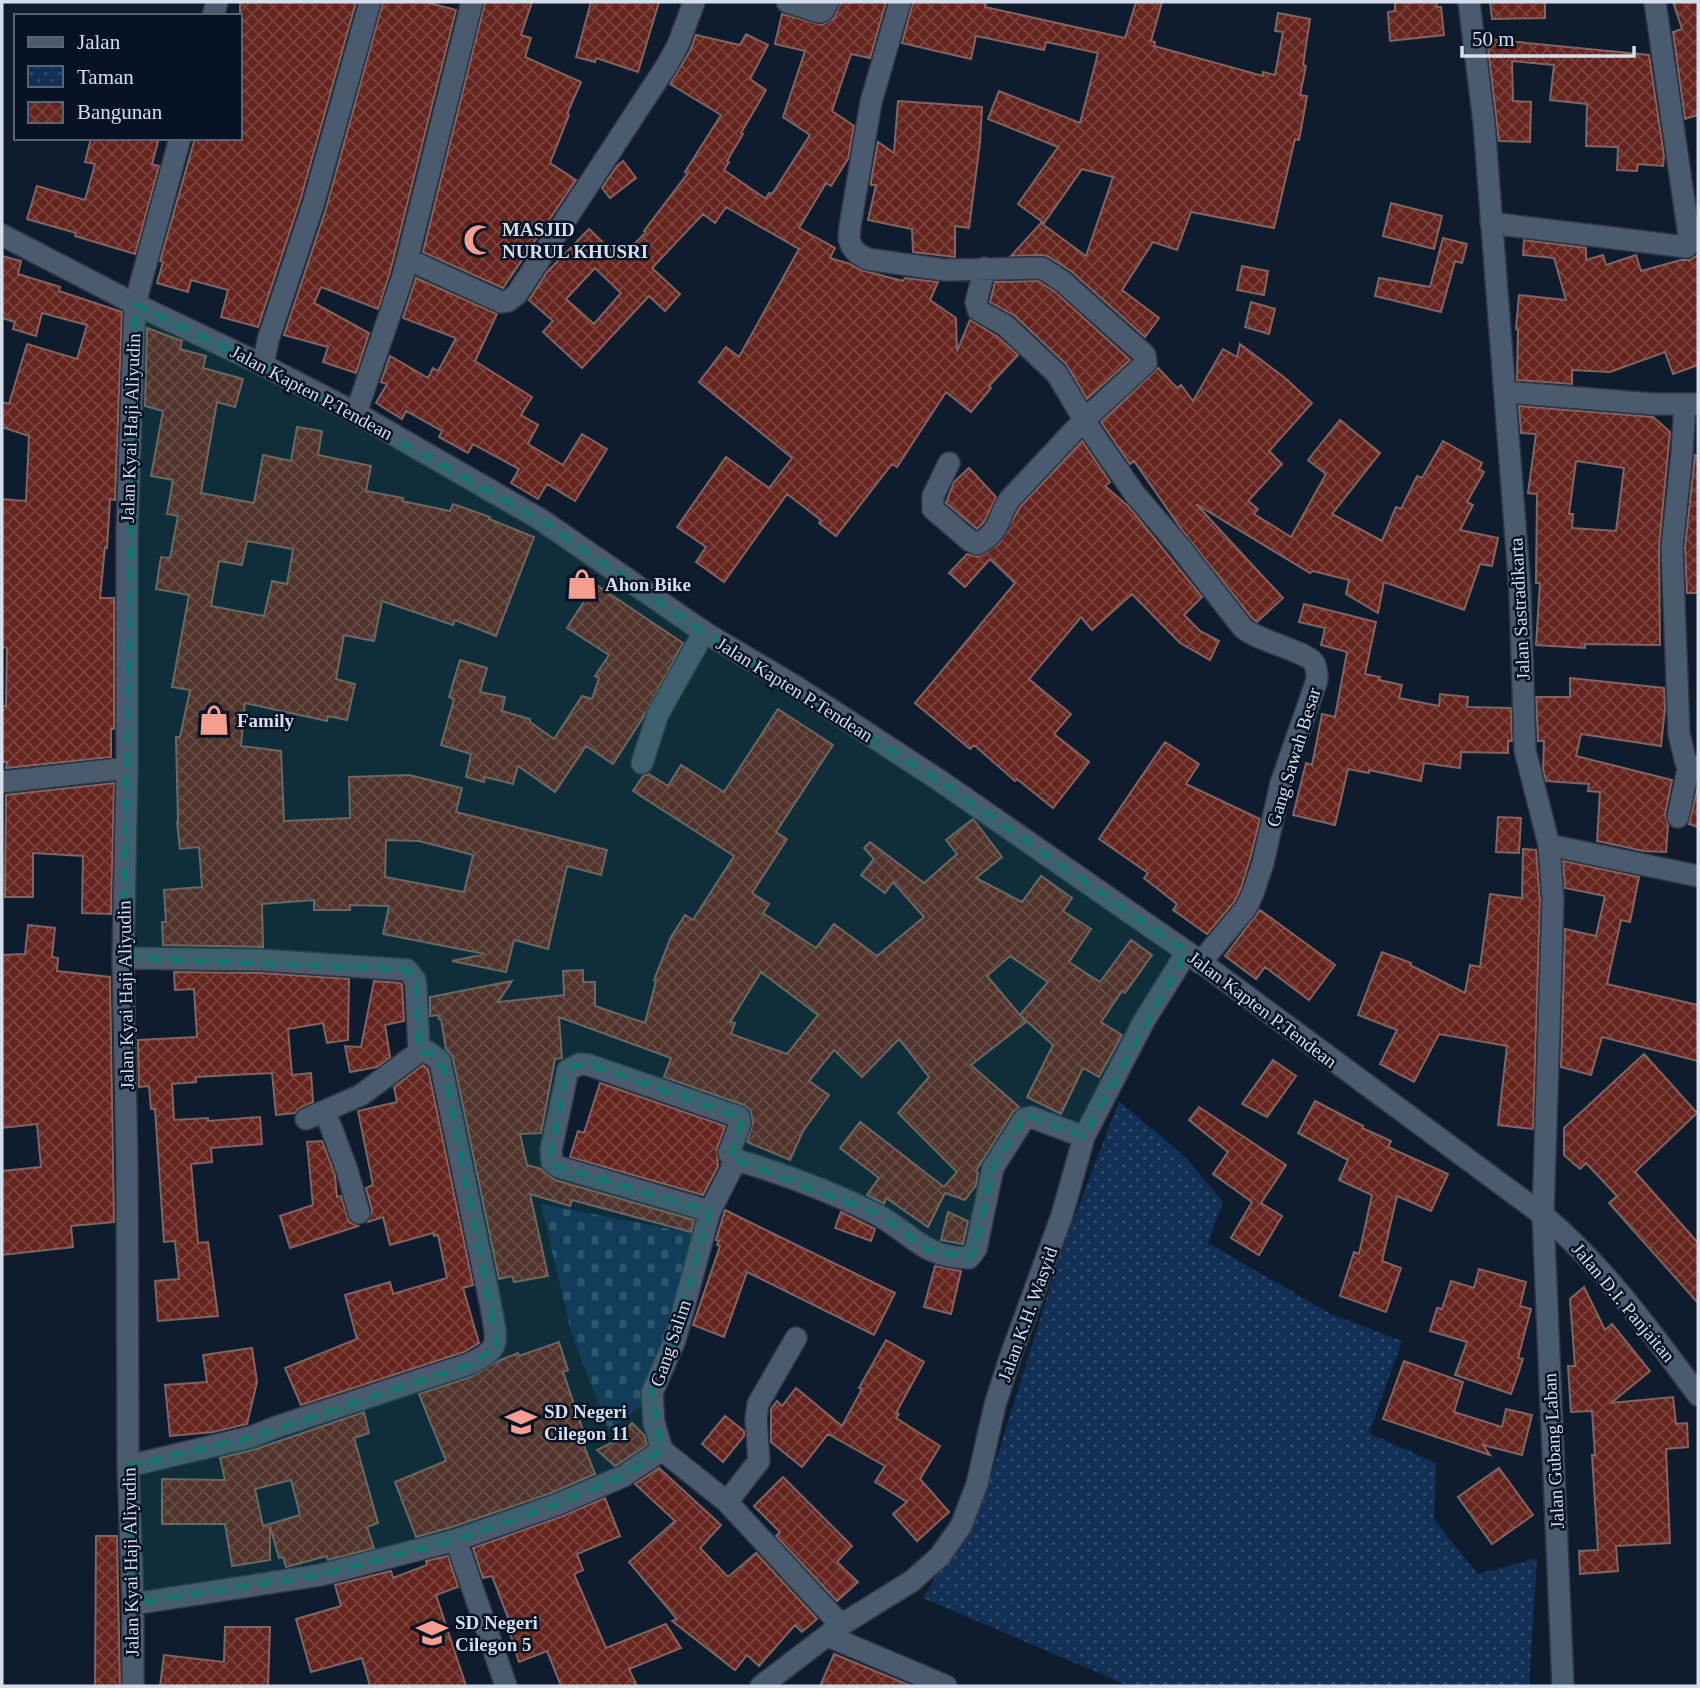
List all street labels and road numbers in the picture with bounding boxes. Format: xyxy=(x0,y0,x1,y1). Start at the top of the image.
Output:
street label: Jalan Kyai Haji Aliyudin xyxy=(117,332,144,523)
street label: Jalan Kapten P.Tendean xyxy=(227,341,397,444)
street label: Jalan Sastradikarta xyxy=(1505,536,1534,681)
street label: Jalan Kapten P.Tendean xyxy=(713,633,877,746)
street label: Gang Sawah Besar xyxy=(1262,684,1325,829)
street label: Jalan Kyai Haji Aliyudin xyxy=(113,900,138,1090)
street label: Jalan Kapten P.Tendean xyxy=(1184,947,1342,1072)
street label: Jalan D.I. Panjaitan xyxy=(1568,1239,1680,1366)
street label: Jalan K.H. Wasyid xyxy=(993,1244,1062,1384)
street label: Gang Salim xyxy=(646,1297,695,1389)
street label: Jalan Gubang Laban xyxy=(1539,1372,1568,1530)
street label: Jalan Kyai Haji Aliyudin xyxy=(118,1467,143,1657)

